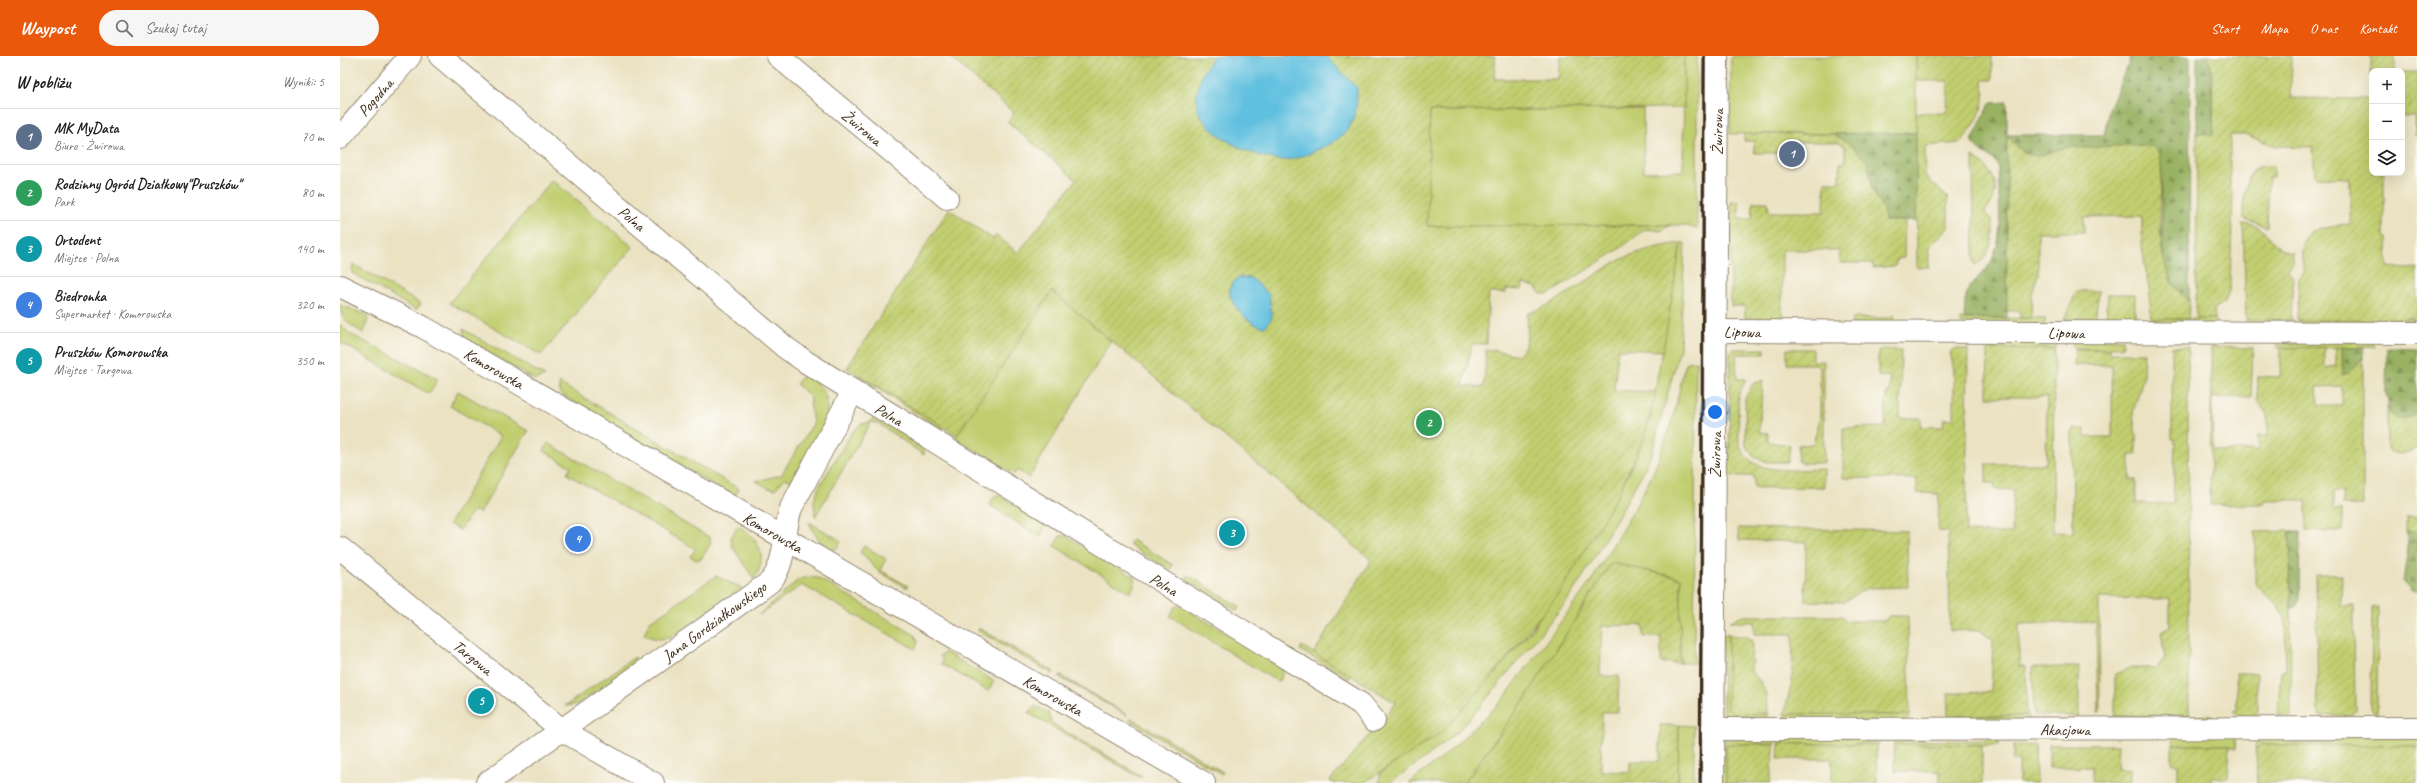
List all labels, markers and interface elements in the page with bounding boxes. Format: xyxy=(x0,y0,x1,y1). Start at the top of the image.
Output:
search box xyxy=(99,10,379,46)
text: Waypost xyxy=(20,16,75,40)
icon: search xyxy=(113,17,135,39)
text: Szukaj tutaj xyxy=(145,19,206,38)
text: Start xyxy=(2211,20,2239,37)
text: Mapa xyxy=(2261,20,2288,37)
text: O nas xyxy=(2310,20,2337,37)
text: Kontakt xyxy=(2359,20,2397,37)
map controls xyxy=(2369,68,2405,176)
button: + xyxy=(2369,68,2405,104)
text: W pobliżu xyxy=(16,72,71,93)
street label: Pogodna xyxy=(354,73,399,121)
text: Wyniki: 5 xyxy=(283,74,324,90)
button: − xyxy=(2369,104,2405,140)
street label: Żwirowa xyxy=(837,105,887,151)
street label: Żwirowa xyxy=(1708,108,1728,155)
text: MK MyData xyxy=(54,119,119,138)
text: 1 xyxy=(26,129,32,145)
text: 70 m xyxy=(302,129,324,145)
text: Biuro · Żwirowa xyxy=(54,138,124,154)
pin: 1 xyxy=(1779,139,1805,169)
button: layers xyxy=(2369,140,2405,176)
text: Rodzinny Ogród Działkowy"Pruszków" xyxy=(54,175,241,194)
text: 2 xyxy=(26,185,32,201)
text: 80 m xyxy=(302,185,324,201)
text: Park xyxy=(54,194,75,210)
street label: Polna xyxy=(614,202,650,237)
text: Ortodent xyxy=(54,231,100,250)
text: 3 xyxy=(26,241,32,257)
text: 140 m xyxy=(296,241,324,257)
text: Miejsce · Polna xyxy=(54,250,119,266)
text: Biedronka xyxy=(54,287,106,306)
text: 4 xyxy=(26,297,32,313)
text: 320 m xyxy=(296,297,324,313)
text: Supermarket · Komorowska xyxy=(54,306,171,322)
street label: Lipowa xyxy=(1724,322,1762,342)
street label: Lipowa xyxy=(2048,323,2086,343)
text: Pruszków Komorowska xyxy=(54,343,167,362)
street label: Komorowska xyxy=(460,344,528,394)
text: 5 xyxy=(26,353,32,369)
text: 350 m xyxy=(296,353,324,369)
text: Miejsce · Targowa xyxy=(54,362,131,378)
street label: Polna xyxy=(871,399,907,432)
your location xyxy=(1705,402,1725,422)
pin: 2 xyxy=(1416,408,1442,438)
street label: Żwirowa xyxy=(1706,431,1726,478)
street label: Komorowska xyxy=(739,508,807,558)
pin: 3 xyxy=(1219,518,1245,548)
pin: 4 xyxy=(565,524,591,554)
street label: Polna xyxy=(1146,569,1182,602)
street label: Jana Gordziałkowskiego xyxy=(658,577,772,667)
street label: Targowa xyxy=(449,636,497,681)
street label: Komorowska xyxy=(1019,671,1087,721)
pin: 5 xyxy=(468,686,494,716)
street label: Akacjowa xyxy=(2040,720,2092,740)

